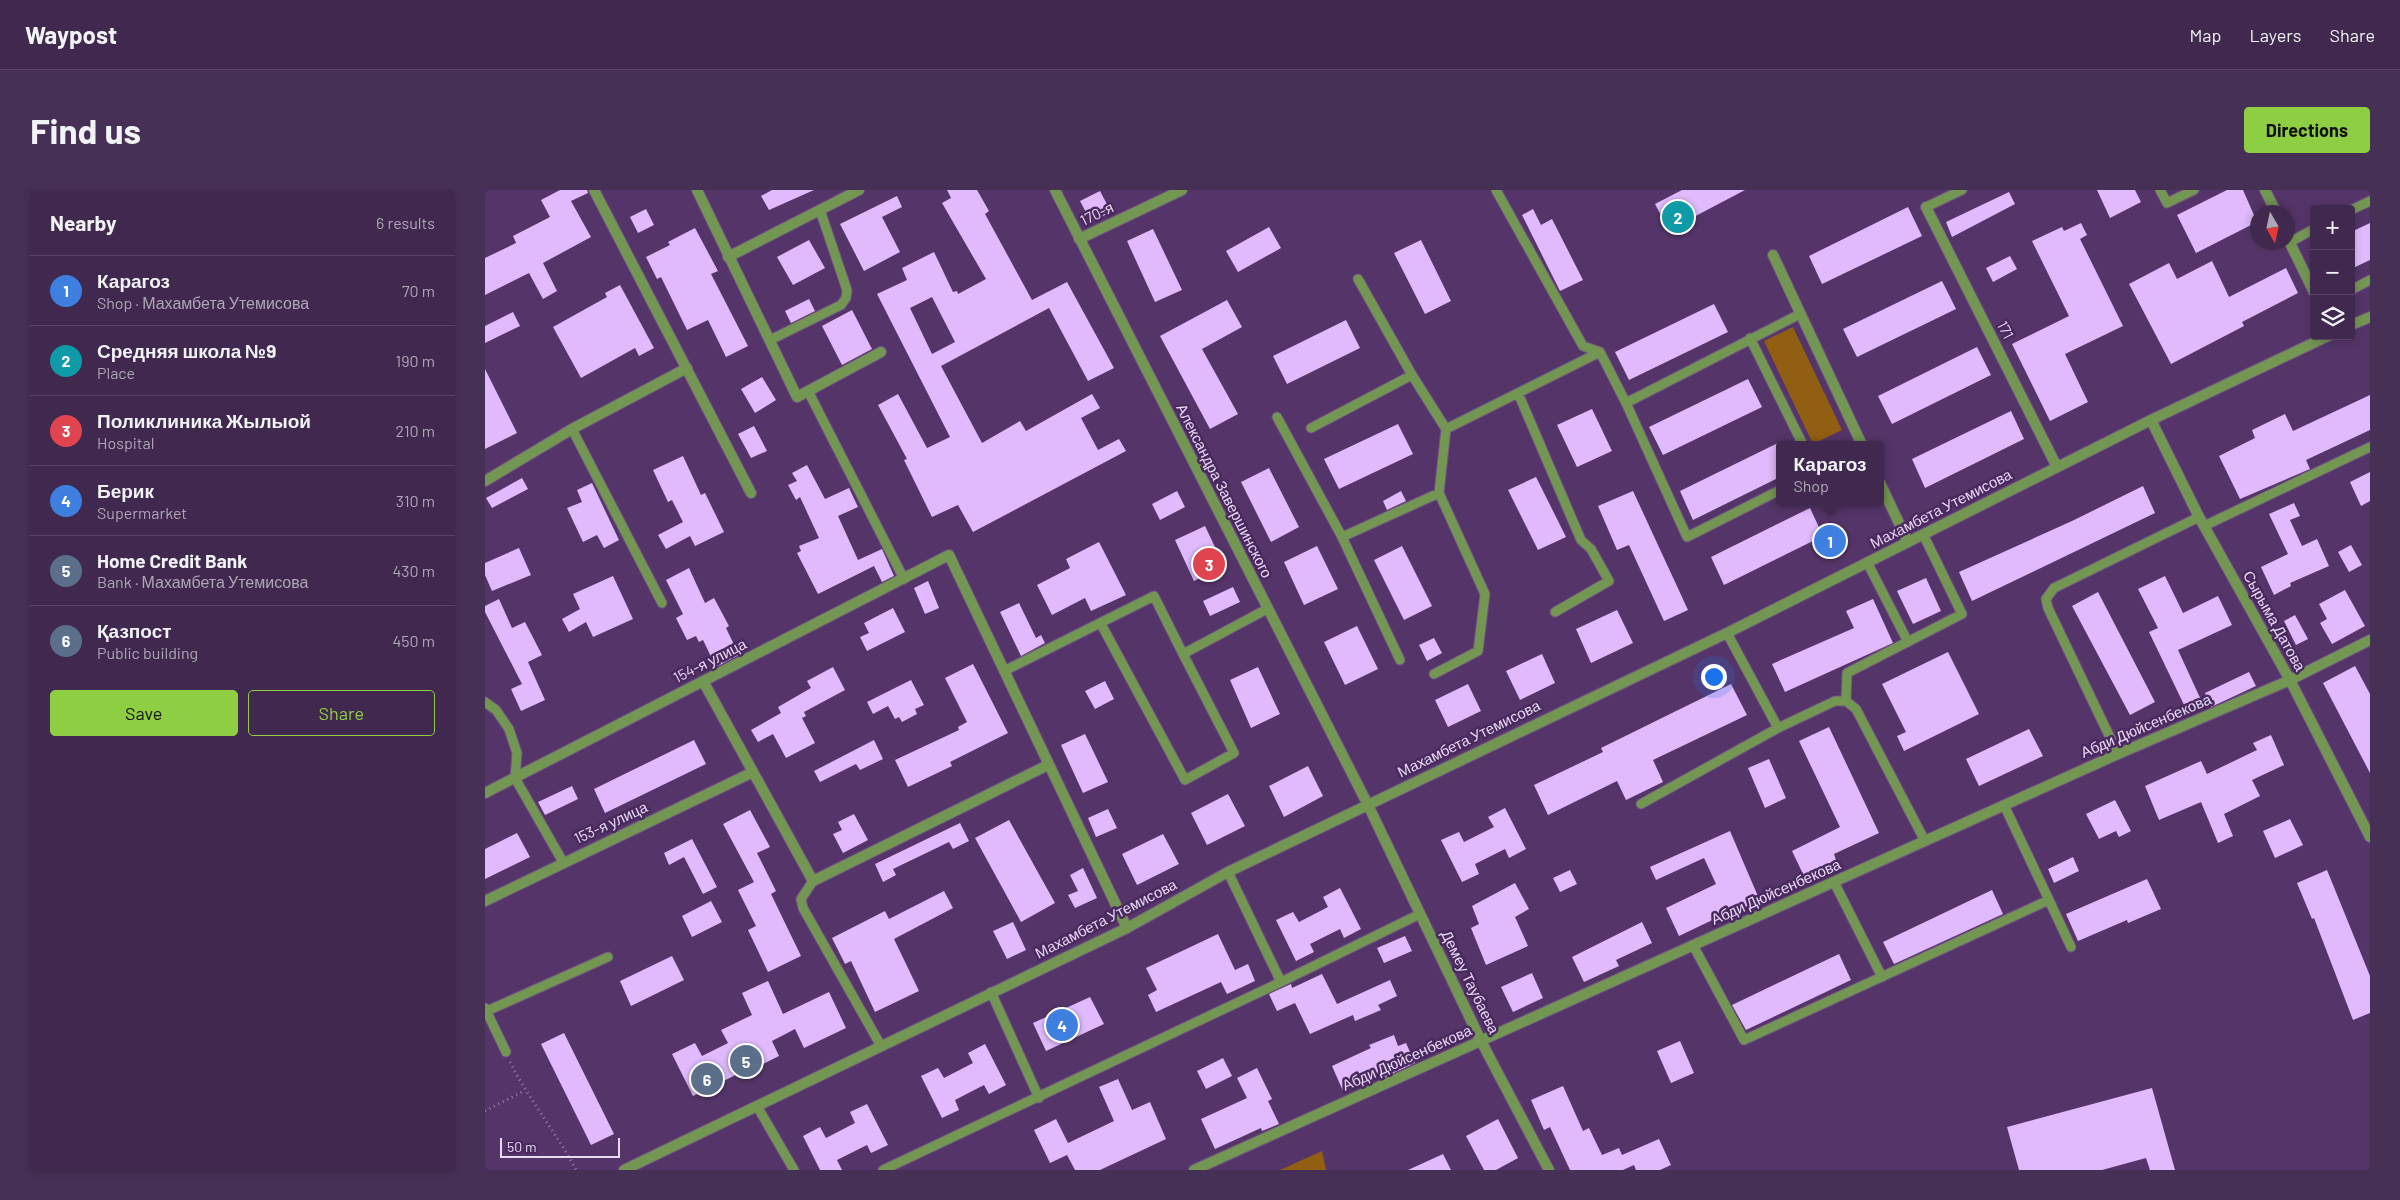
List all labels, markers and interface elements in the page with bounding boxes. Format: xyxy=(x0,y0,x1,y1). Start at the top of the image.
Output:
text: Waypost xyxy=(25,20,117,49)
text: Map xyxy=(2189,24,2221,46)
text: Layers xyxy=(2249,24,2302,46)
text: Share xyxy=(2330,24,2375,46)
button: Directions xyxy=(2244,107,2370,153)
text: Find us xyxy=(30,109,141,151)
street label: 170-я xyxy=(1077,197,1116,229)
pin: 2 xyxy=(1662,198,1694,236)
north arrow xyxy=(2250,205,2295,250)
map controls xyxy=(2310,205,2355,340)
button: + xyxy=(2310,205,2355,250)
text: Nearby xyxy=(50,210,116,235)
text: 6 results xyxy=(376,213,435,232)
button: − xyxy=(2310,250,2355,295)
text: Карагоз xyxy=(97,269,170,292)
text: 1 xyxy=(63,281,69,300)
text: 70 m xyxy=(402,281,435,300)
text: Shop · Махамбета Утемисова xyxy=(97,293,309,312)
button: layers xyxy=(2310,295,2355,340)
street label: 171 xyxy=(1994,318,2018,341)
text: Средняя школа №9 xyxy=(97,339,276,362)
text: 2 xyxy=(62,351,70,370)
text: 190 m xyxy=(396,351,435,370)
text: Place xyxy=(97,363,135,382)
street label: Александра Завершинского xyxy=(1173,400,1277,581)
text: Поликлиника Жылыой xyxy=(97,409,311,432)
text: 3 xyxy=(62,421,70,440)
text: 210 m xyxy=(396,421,435,440)
text: Hospital xyxy=(97,433,154,452)
popup xyxy=(1776,441,1884,506)
text: Карагоз xyxy=(1793,452,1867,475)
street label: Махамбета Утемисова xyxy=(1867,464,2015,552)
text: Shop xyxy=(1793,476,1829,495)
text: Берик xyxy=(97,479,154,502)
text: 4 xyxy=(61,491,71,510)
text: 310 m xyxy=(396,491,435,510)
text: Supermarket xyxy=(97,503,187,522)
pin: 1 xyxy=(1814,522,1846,560)
pin: 3 xyxy=(1193,545,1225,583)
text: Home Credit Bank xyxy=(97,549,247,572)
text: 5 xyxy=(62,561,70,580)
text: 430 m xyxy=(392,561,435,580)
street label: Сырыма Датова xyxy=(2240,567,2310,674)
text: Bank · Махамбета Утемисова xyxy=(97,572,309,591)
text: Қазпост xyxy=(97,619,172,642)
text: 6 xyxy=(62,631,70,650)
text: 450 m xyxy=(392,631,435,650)
street label: 154-я улица xyxy=(670,634,750,686)
text: Public building xyxy=(97,643,198,662)
your location xyxy=(1701,664,1727,690)
street label: Абди Дюйсенбекова xyxy=(2078,689,2214,761)
button: Save xyxy=(50,690,238,736)
button: Share xyxy=(248,690,435,736)
street label: Махамбета Утемисова xyxy=(1394,695,1543,781)
street label: 153-я улица xyxy=(571,797,651,847)
street label: Абди Дюйсенбекова xyxy=(1708,854,1844,928)
street label: Махамбета Утемисова xyxy=(1032,874,1180,962)
street label: Демеу Таубаева xyxy=(1438,927,1504,1037)
pin: 4 xyxy=(1046,1006,1078,1044)
street label: Абди Дюйсенбекова xyxy=(1339,1020,1475,1094)
pin: 5 xyxy=(730,1042,762,1080)
pin: 6 xyxy=(691,1060,723,1098)
scale bar xyxy=(500,1135,620,1158)
text: 50 m xyxy=(507,1138,536,1155)

